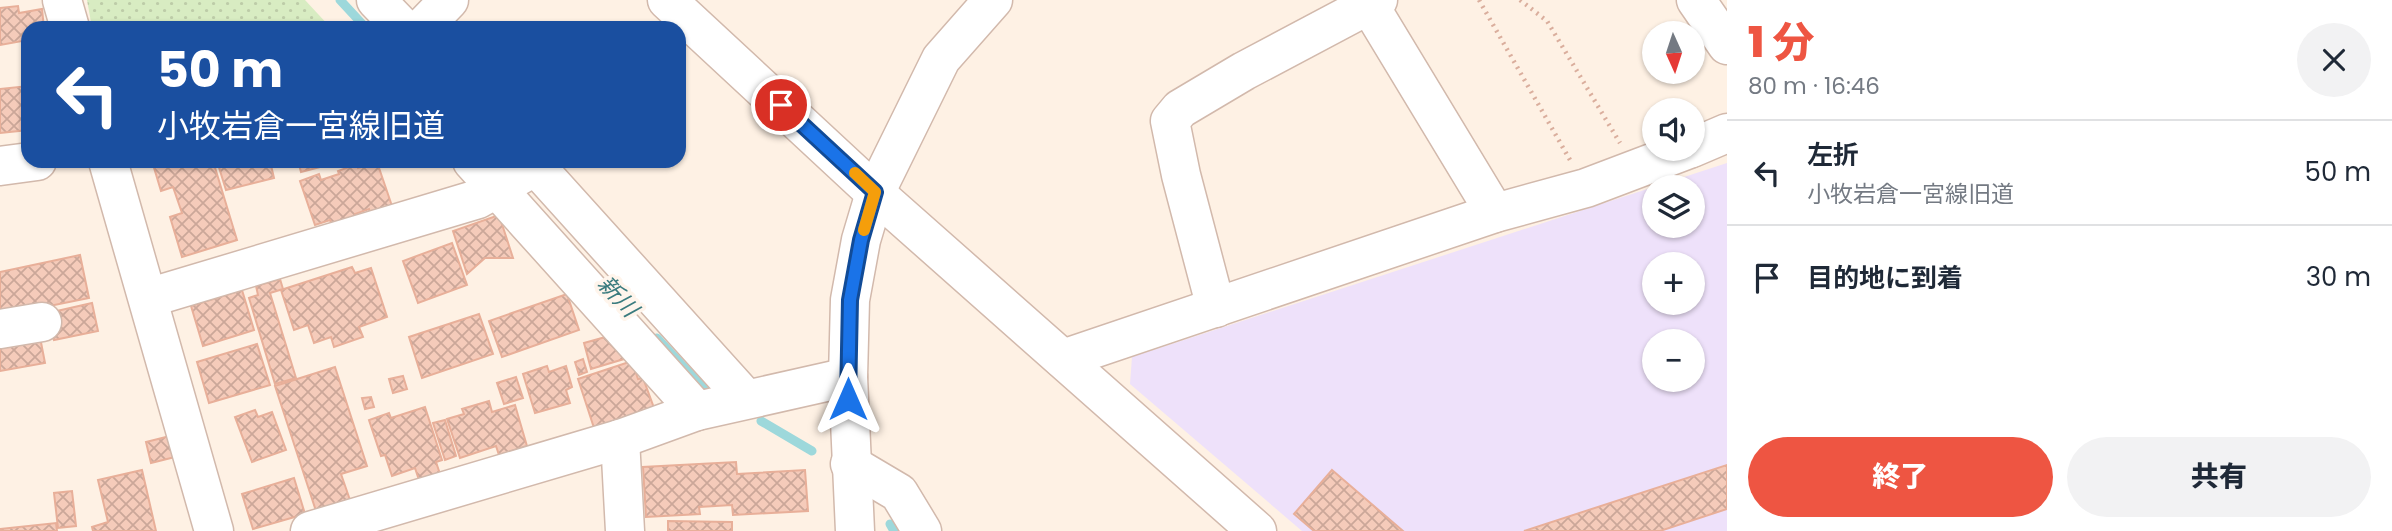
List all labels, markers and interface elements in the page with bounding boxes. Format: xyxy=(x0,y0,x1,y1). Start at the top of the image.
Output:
text: 1 分 xyxy=(1748,13,1814,72)
north arrow xyxy=(1642,21,1704,84)
map controls xyxy=(1642,21,1705,392)
button: close xyxy=(2297,23,2371,97)
text: 50 m xyxy=(157,36,283,104)
icon: left xyxy=(42,49,133,140)
text: 80 m · 16:46 xyxy=(1748,70,1880,102)
pin xyxy=(751,75,811,135)
icon: arrive xyxy=(762,86,800,124)
button: sound xyxy=(1642,98,1705,161)
text: 小牧岩倉一宮線旧道 xyxy=(157,103,445,148)
text: 左折 xyxy=(1807,137,1859,173)
icon: left xyxy=(1748,154,1786,192)
text: 50 m xyxy=(2305,154,2371,190)
button: layers xyxy=(1642,175,1705,238)
text: 小牧岩倉一宮線旧道 xyxy=(1807,178,2014,210)
button: + xyxy=(1642,252,1705,315)
icon: arrive xyxy=(1748,259,1786,297)
text: 30 m xyxy=(2306,259,2371,295)
text: 目的地に到着 xyxy=(1807,260,1963,296)
water label: 新川 xyxy=(591,268,647,326)
button: − xyxy=(1642,329,1705,392)
position arrow xyxy=(811,362,885,436)
button: 終了 xyxy=(1748,437,2053,517)
button: 共有 xyxy=(2067,437,2371,517)

